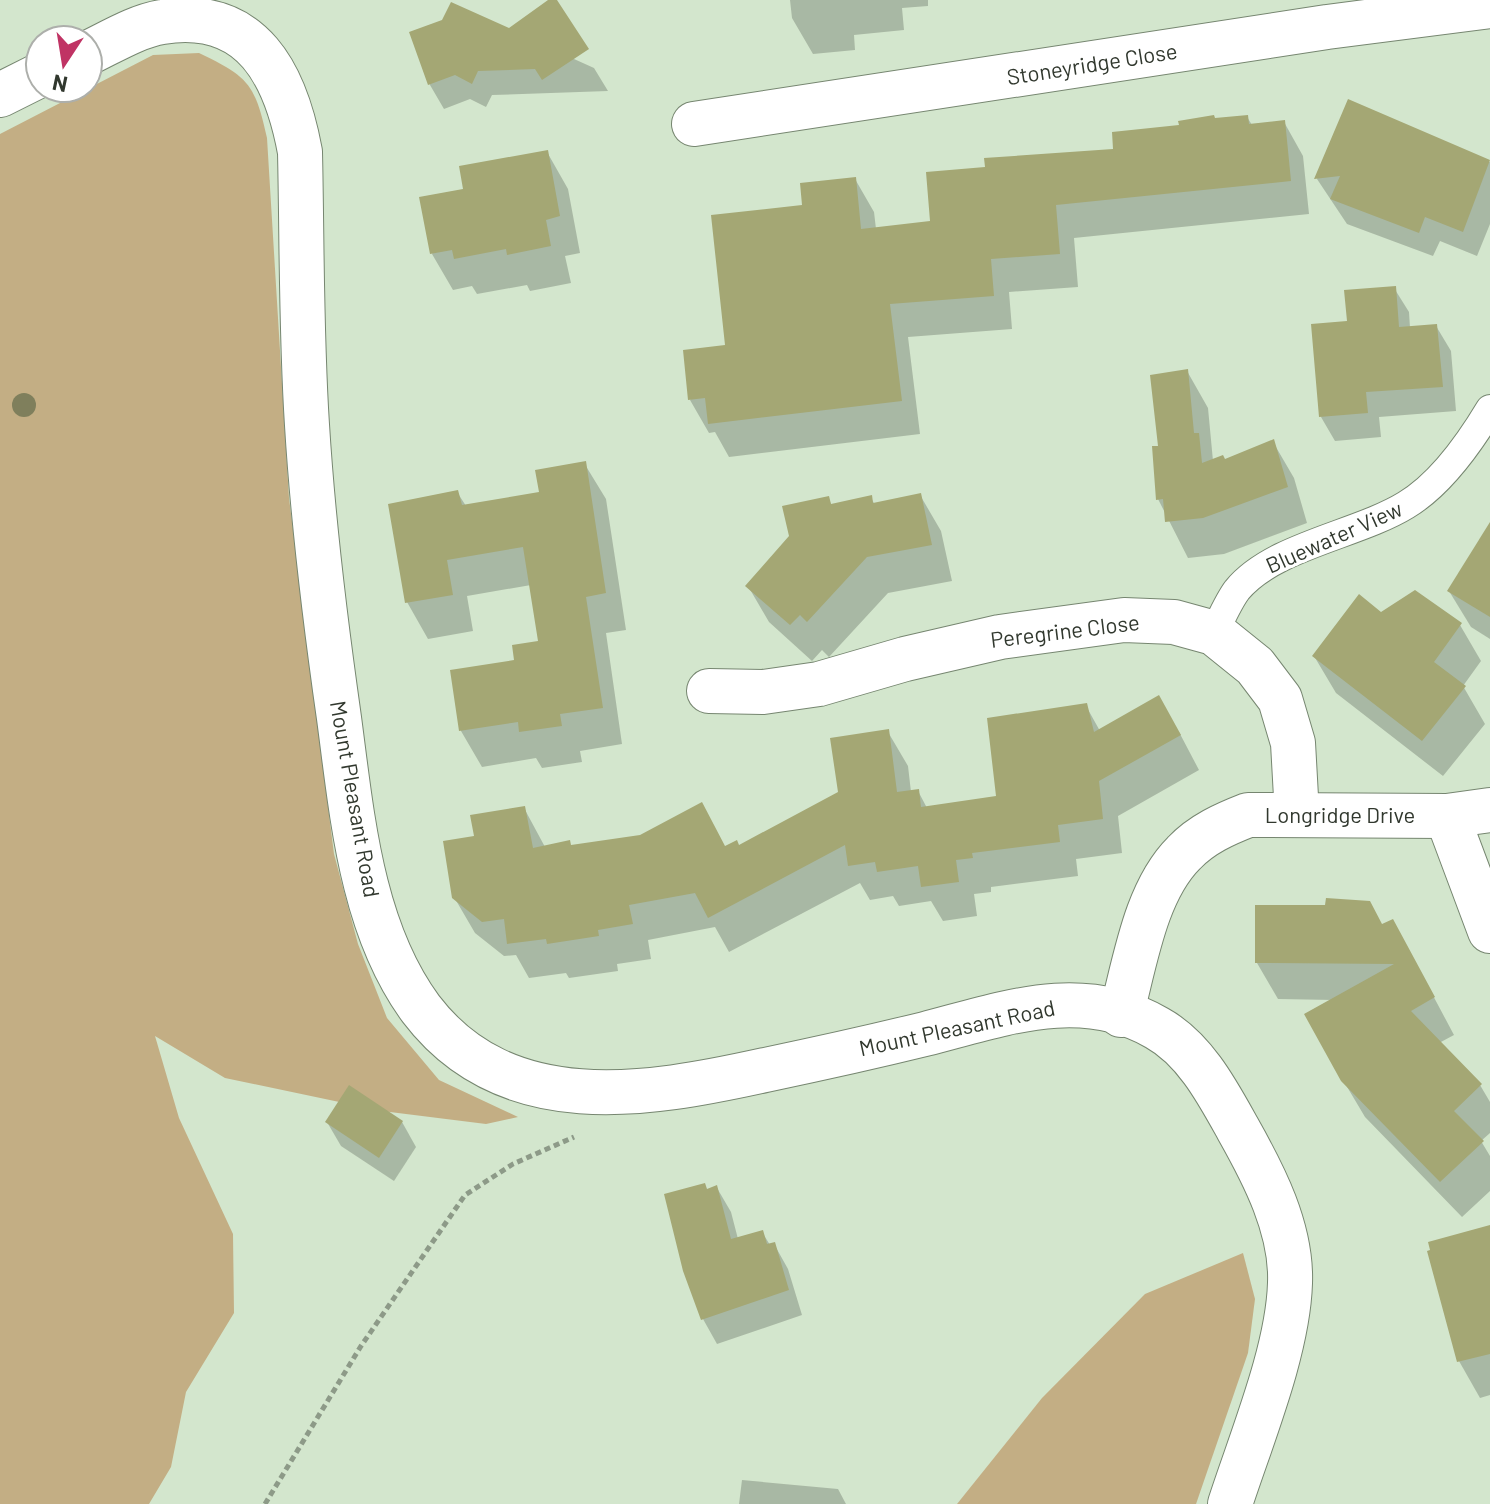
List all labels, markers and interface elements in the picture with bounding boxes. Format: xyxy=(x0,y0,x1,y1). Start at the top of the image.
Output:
north arrow xyxy=(24,24,104,104)
street label: Stoneyridge Close xyxy=(1005,37,1179,89)
text: N xyxy=(50,70,69,99)
street label: Bluewater View xyxy=(1261,494,1406,578)
street label: Peregrine Close xyxy=(989,608,1141,652)
street label: Mount Pleasant Road xyxy=(326,698,386,899)
street label: Longridge Drive xyxy=(1265,801,1415,827)
street label: Mount Pleasant Road xyxy=(857,994,1057,1060)

